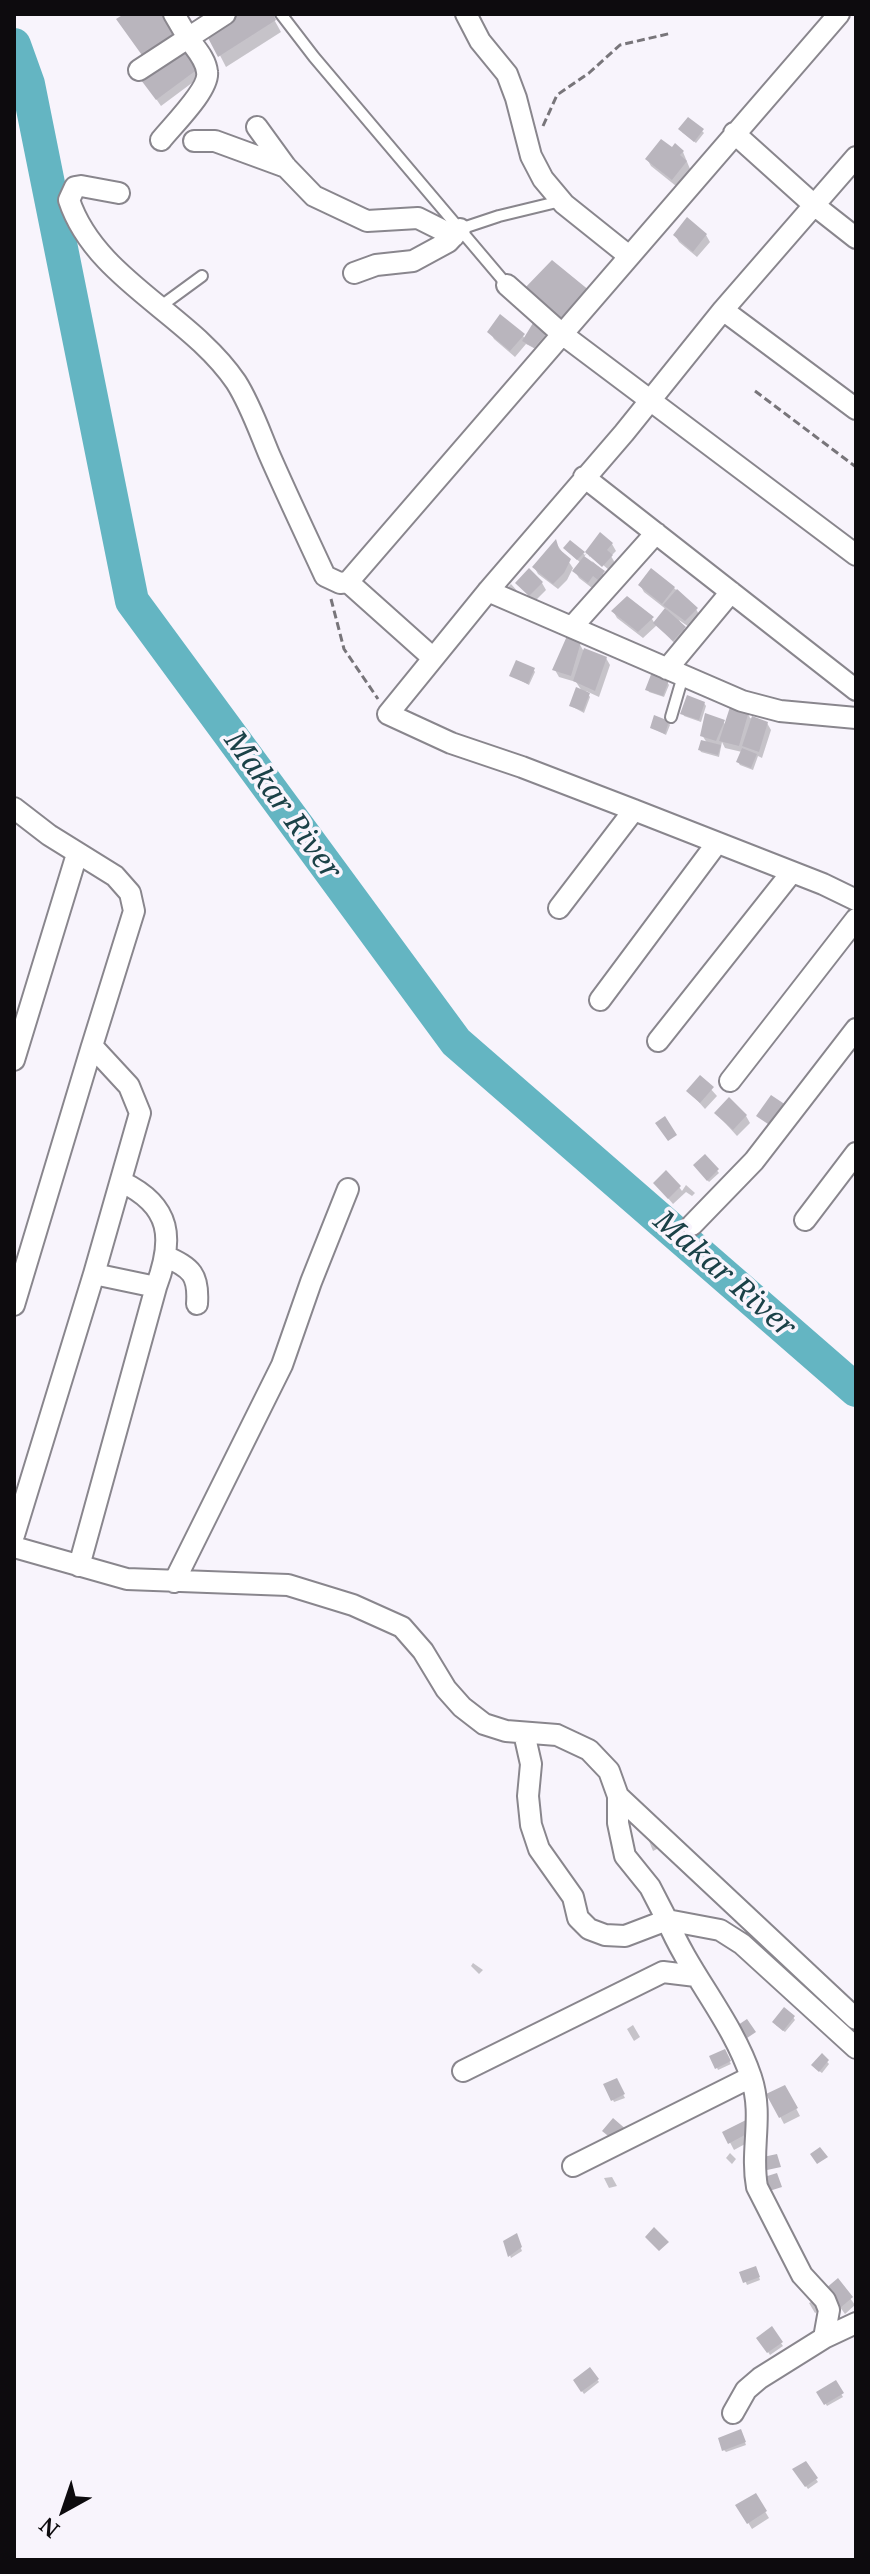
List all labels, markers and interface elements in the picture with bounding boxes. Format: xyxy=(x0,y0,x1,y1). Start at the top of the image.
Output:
water label: Makar River xyxy=(216,724,348,888)
water label: Makar River xyxy=(646,1204,802,1346)
north arrow xyxy=(24,2470,104,2550)
text: N xyxy=(32,2511,65,2545)

